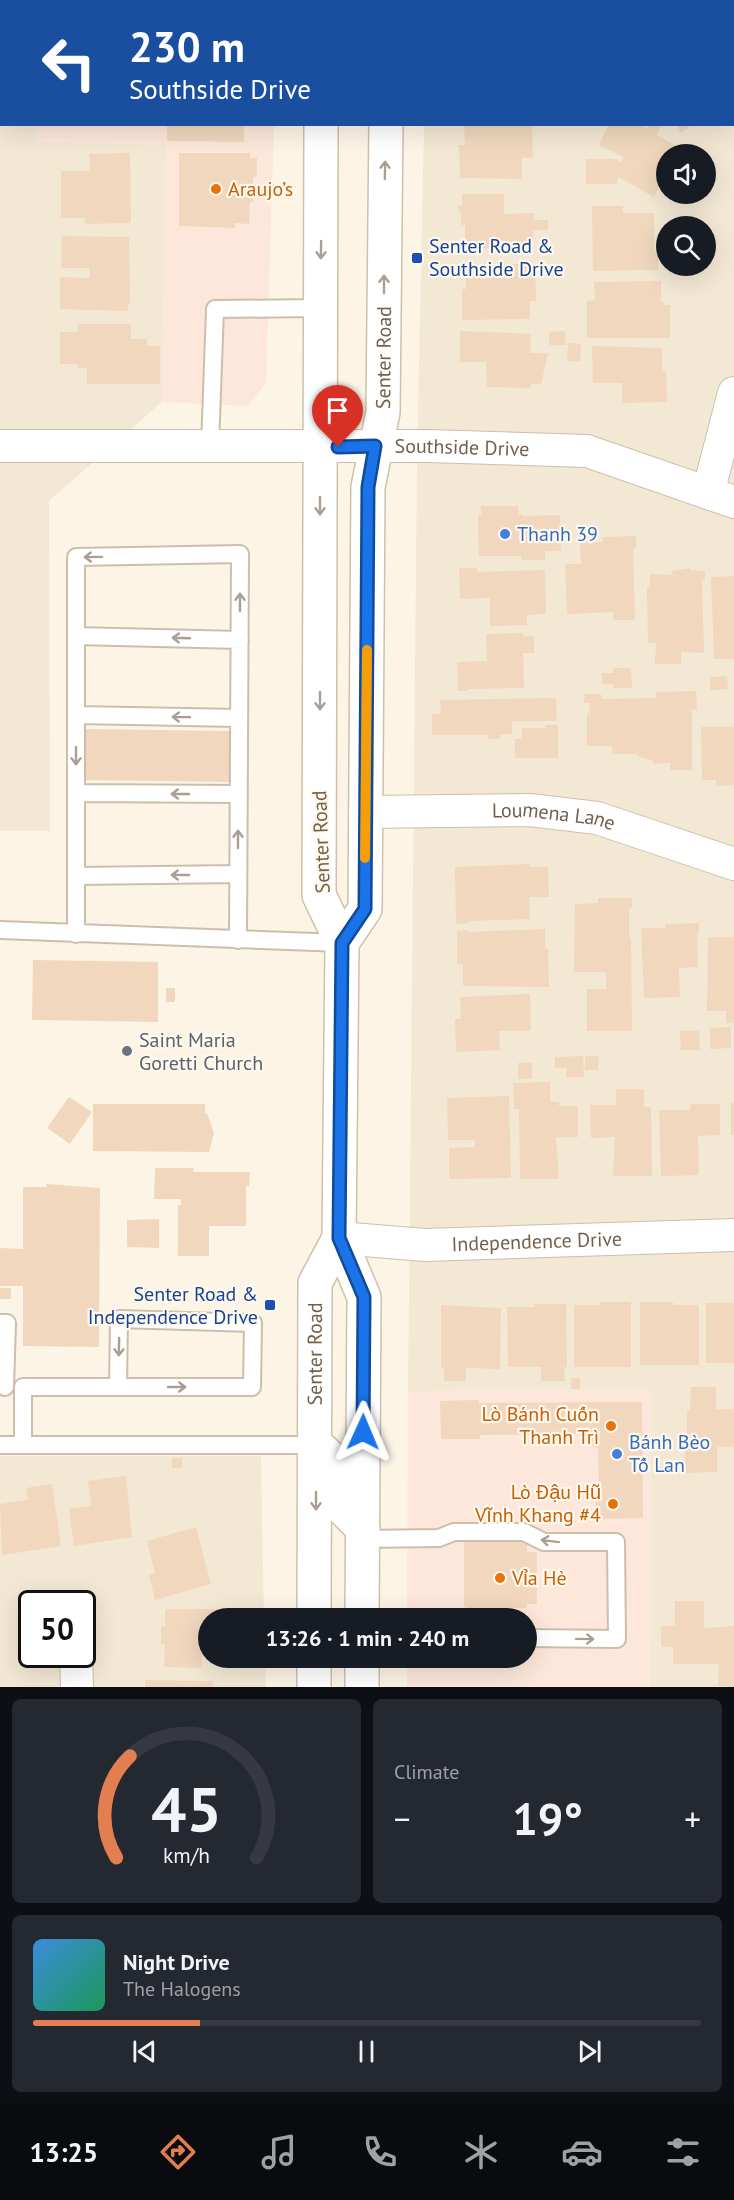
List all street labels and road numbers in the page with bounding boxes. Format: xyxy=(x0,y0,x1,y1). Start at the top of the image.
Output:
street label: Senter Road xyxy=(370,306,397,409)
street label: Southside Drive xyxy=(395,433,530,462)
street label: Senter Road xyxy=(306,790,336,894)
street label: Loumena Lane xyxy=(492,796,619,836)
street label: Independence Drive xyxy=(451,1226,622,1257)
street label: Senter Road xyxy=(302,1302,328,1406)

